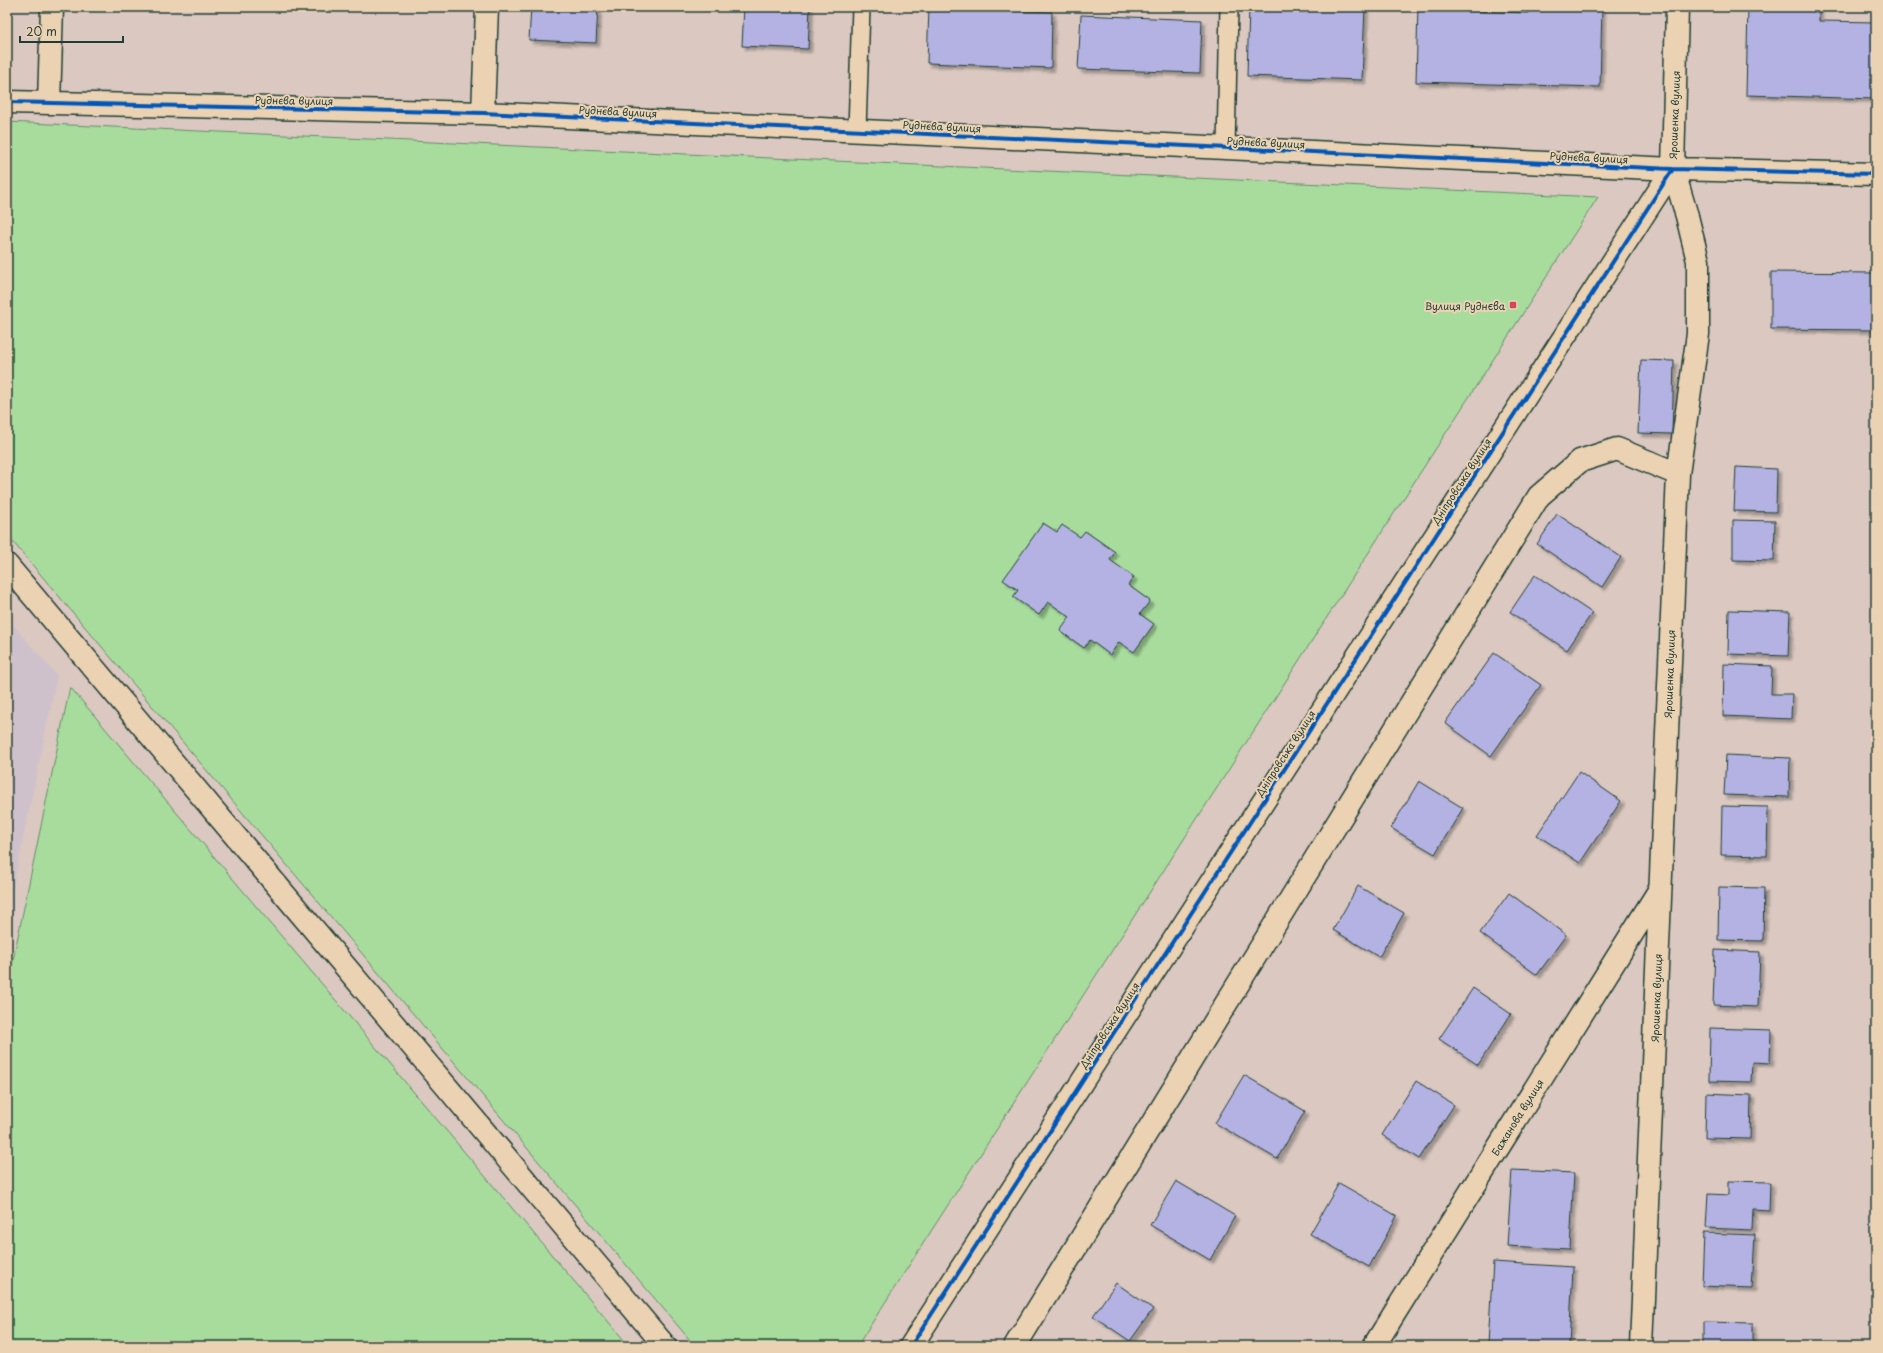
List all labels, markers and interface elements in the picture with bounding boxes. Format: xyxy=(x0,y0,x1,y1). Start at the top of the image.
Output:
scale bar xyxy=(20,18,123,44)
text: 20 m xyxy=(26,22,57,40)
street label: Ярошенка вулиця xyxy=(1665,70,1683,160)
street label: Руднєва вулиця xyxy=(255,92,333,109)
street label: Руднєва вулиця xyxy=(578,101,658,122)
street label: Руднєва вулиця xyxy=(902,116,982,137)
street label: Руднєва вулиця xyxy=(1226,132,1306,153)
street label: Руднєва вулиця xyxy=(1549,147,1629,168)
place label: Вулиця Руднєва xyxy=(1425,298,1506,314)
marker: Вулиця Руднєва xyxy=(1508,300,1518,310)
street label: Дніпровська вулиця xyxy=(1427,435,1495,528)
street label: Ярошенка вулиця xyxy=(1660,629,1678,719)
street label: Дніпровська вулиця xyxy=(1251,707,1319,800)
street label: Ярошенка вулиця xyxy=(1647,953,1665,1043)
street label: Дніпровська вулиця xyxy=(1075,979,1143,1072)
street label: Бажанова вулиця xyxy=(1487,1076,1547,1158)

